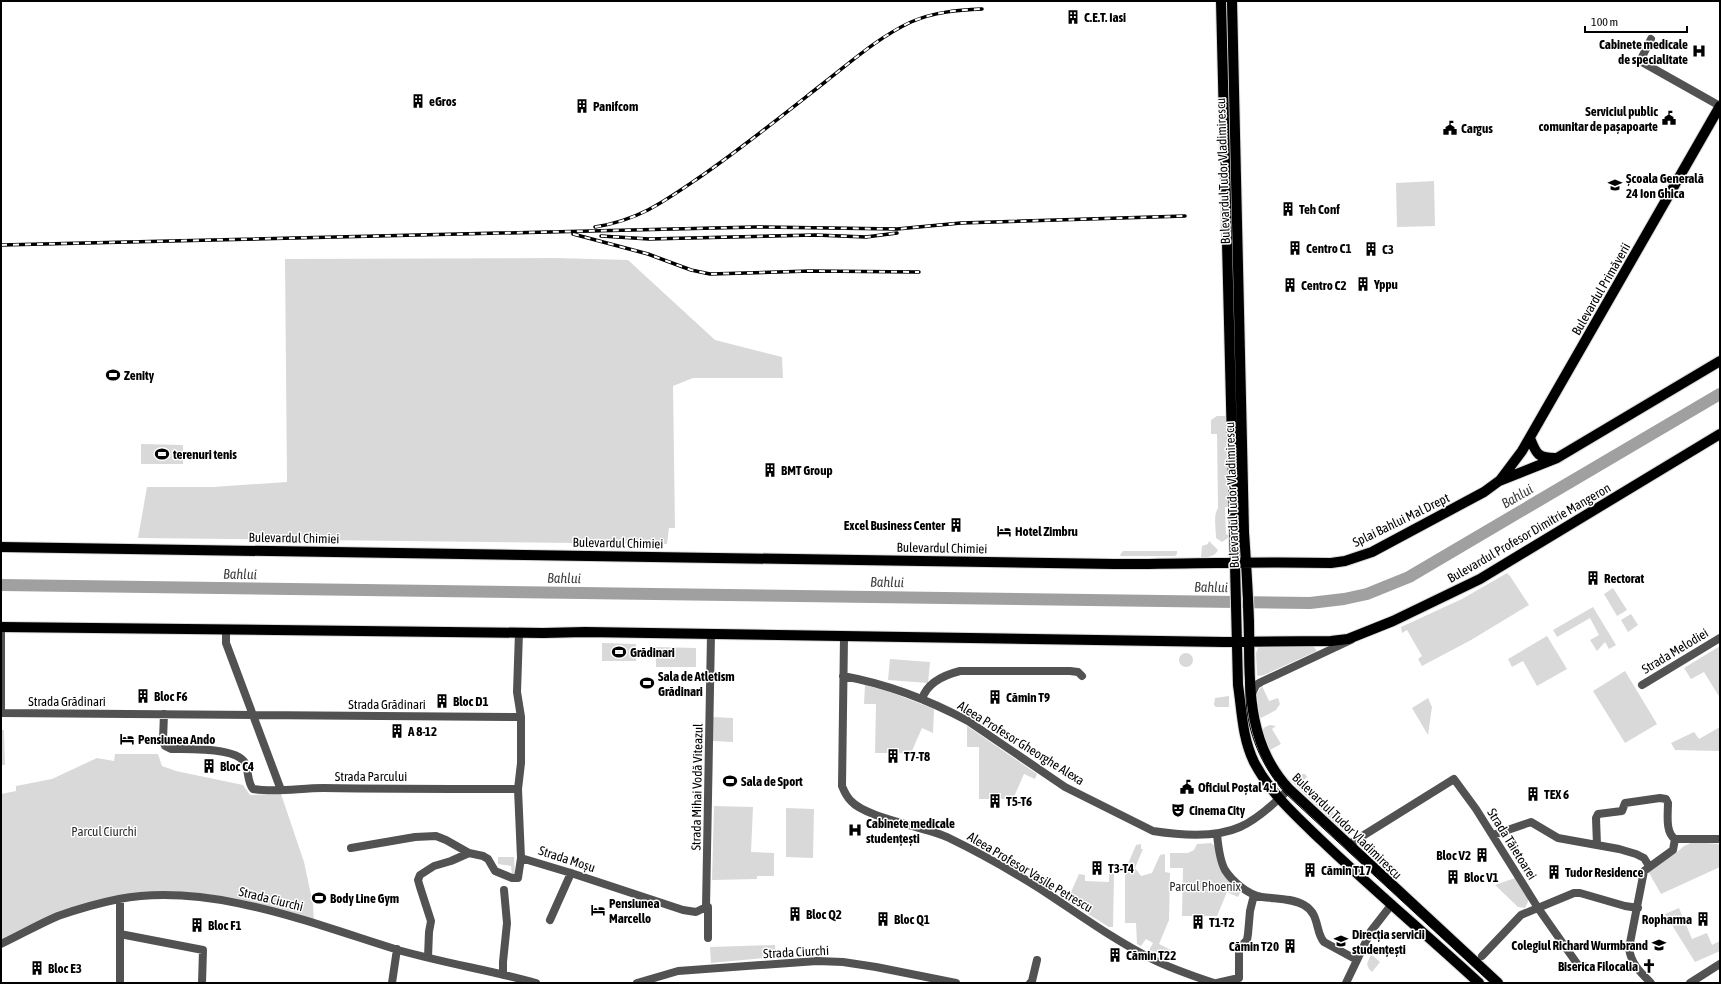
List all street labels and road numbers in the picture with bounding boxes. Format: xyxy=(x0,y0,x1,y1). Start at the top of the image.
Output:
street label: Bulevardul Tudor Vladimirescu xyxy=(1213,98,1233,244)
street label: Bulevardul Primăverii xyxy=(1569,240,1633,338)
street label: Bulevardul Tudor Vladimirescu xyxy=(1222,422,1242,568)
street label: Bulevardul Profesor Dimitrie Mangeron xyxy=(1445,480,1613,586)
street label: Splai Bahlui Mal Drept xyxy=(1350,490,1452,550)
street label: Bulevardul Chimiei xyxy=(249,530,339,546)
street label: Bulevardul Chimiei xyxy=(573,535,663,551)
street label: Bulevardul Chimiei xyxy=(897,540,987,556)
street label: Strada Melodiei xyxy=(1639,625,1711,677)
street label: Strada Grădinari xyxy=(28,694,106,709)
street label: Strada Grădinari xyxy=(348,697,426,712)
street label: Aleea Profesor Gheorghe Alexa xyxy=(955,698,1087,788)
street label: Strada Mihai Vodă Viteazul xyxy=(688,723,706,851)
street label: Strada Parcului xyxy=(335,769,407,784)
street label: Bulevardul Tudor Vladimirescu xyxy=(1289,770,1405,882)
street label: Strada Tăietoarei xyxy=(1484,806,1540,882)
street label: Aleea Profesor Vasile Petrescu xyxy=(965,829,1095,915)
street label: Strada Moșu xyxy=(537,843,597,875)
street label: Strada Ciurchi xyxy=(237,884,305,914)
street label: Strada Ciurchi xyxy=(763,943,829,961)

